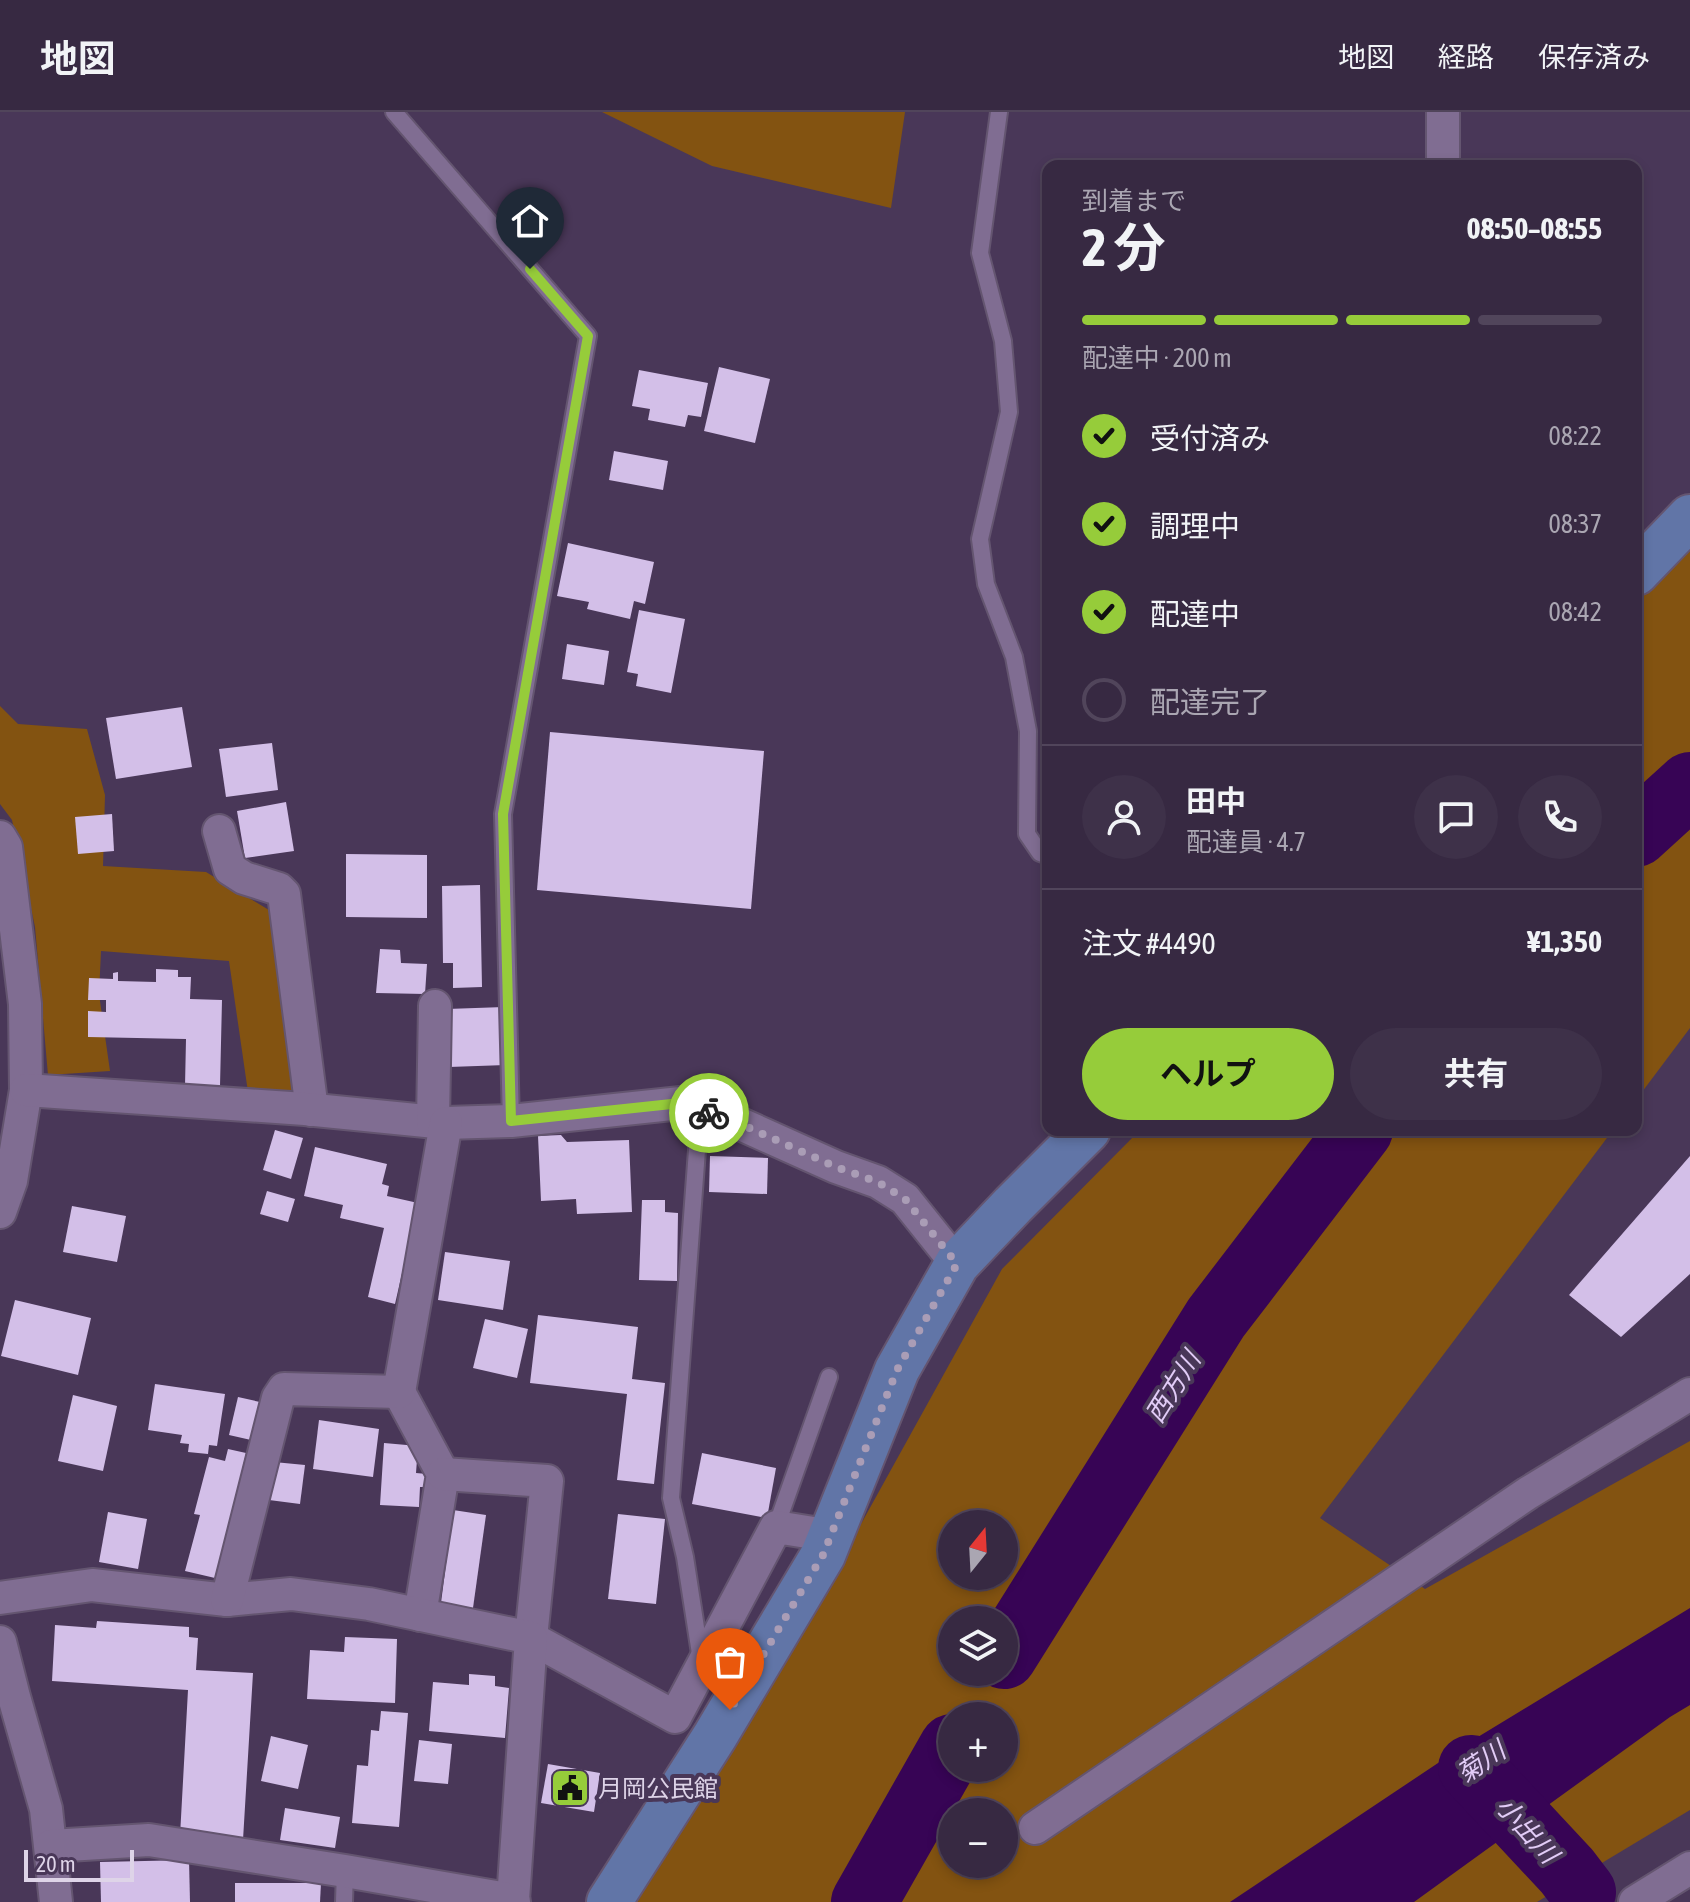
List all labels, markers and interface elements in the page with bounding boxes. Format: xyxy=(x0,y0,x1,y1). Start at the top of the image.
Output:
text: 地図 xyxy=(40,37,116,80)
text: 地図 xyxy=(1338,41,1394,73)
text: 経路 xyxy=(1438,41,1494,73)
text: 保存済み xyxy=(1538,41,1650,73)
text: 到着まで xyxy=(1082,186,1186,216)
pin xyxy=(496,187,564,269)
icon: home xyxy=(508,199,552,243)
text: 08:50–08:55 xyxy=(1467,211,1602,245)
text: 2 分 xyxy=(1082,217,1166,277)
text: 配達中 · 200 m xyxy=(1082,343,1232,373)
icon: check xyxy=(1082,414,1126,458)
text: 受付済み xyxy=(1150,421,1270,455)
text: 08:22 xyxy=(1548,421,1602,451)
icon: check xyxy=(1082,502,1126,546)
text: 調理中 xyxy=(1150,509,1240,543)
text: 08:37 xyxy=(1548,509,1602,539)
icon: check xyxy=(1082,590,1126,634)
text: 配達中 xyxy=(1150,597,1240,631)
text: 08:42 xyxy=(1548,597,1602,627)
text: 配達完了 xyxy=(1150,685,1270,719)
button: person xyxy=(1082,775,1166,859)
button: chat xyxy=(1414,775,1498,859)
button: phone xyxy=(1518,775,1602,859)
text: 田中 xyxy=(1186,784,1246,818)
text: 配達員 · 4.7 xyxy=(1186,827,1306,857)
text: ¥1,350 xyxy=(1527,924,1602,958)
text: 注文 #4490 xyxy=(1082,926,1216,960)
button: ヘルプ xyxy=(1082,1028,1334,1120)
button: 共有 xyxy=(1350,1028,1602,1120)
courier xyxy=(669,1073,749,1153)
icon: bike xyxy=(687,1091,731,1135)
water label: 西方川 xyxy=(1140,1343,1208,1428)
north arrow xyxy=(938,1510,1018,1590)
map controls xyxy=(938,1510,1018,1878)
button: layers xyxy=(938,1606,1018,1686)
pin xyxy=(696,1628,764,1710)
icon: bag xyxy=(708,1640,752,1684)
button: + xyxy=(938,1702,1018,1782)
water label: 菊川 xyxy=(1451,1733,1513,1789)
public building icon: 月岡公民館 xyxy=(549,1767,591,1809)
place label: 月岡公民館 xyxy=(598,1775,718,1802)
water label: 小出川 xyxy=(1490,1791,1566,1871)
button: − xyxy=(938,1798,1018,1878)
scale bar xyxy=(24,1846,134,1882)
text: 20 m xyxy=(36,1851,76,1877)

